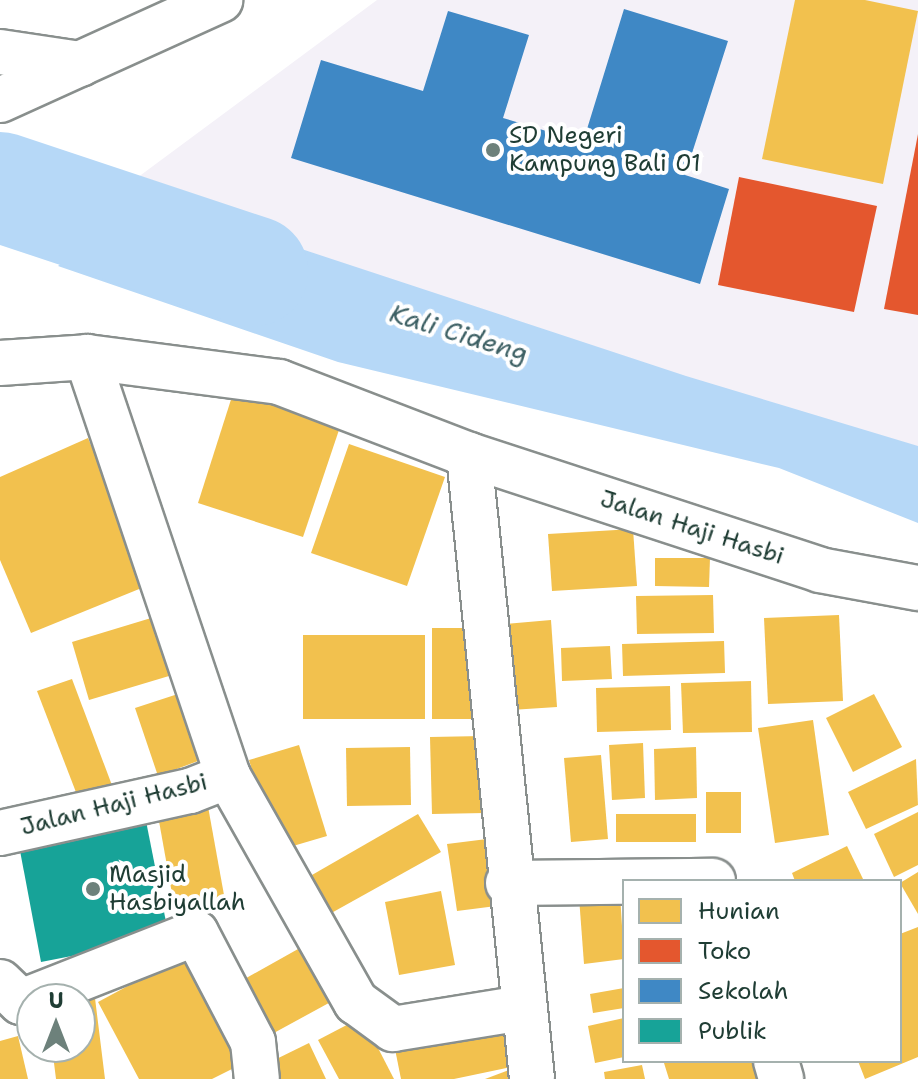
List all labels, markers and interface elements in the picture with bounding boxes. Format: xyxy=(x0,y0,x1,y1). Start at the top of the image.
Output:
place label: SD Negeri Kampung Bali 01 xyxy=(509,122,701,178)
marker: SD Negeri Kampung Bali 01 xyxy=(484,141,502,159)
water label: Kali Cideng xyxy=(386,297,532,369)
street label: Jalan Haji Hasbi xyxy=(596,485,788,571)
street label: Jalan Haji Hasbi xyxy=(18,768,210,842)
place label: Masjid Hasbiyallah xyxy=(109,861,246,917)
legend xyxy=(622,879,902,1063)
marker: Masjid Hasbiyallah xyxy=(84,880,102,898)
text: Hunian xyxy=(698,895,780,927)
text: Toko xyxy=(698,935,751,967)
text: Sekolah xyxy=(698,975,789,1007)
north arrow xyxy=(16,983,96,1063)
text: U xyxy=(48,986,64,1015)
text: Publik xyxy=(698,1015,767,1047)

